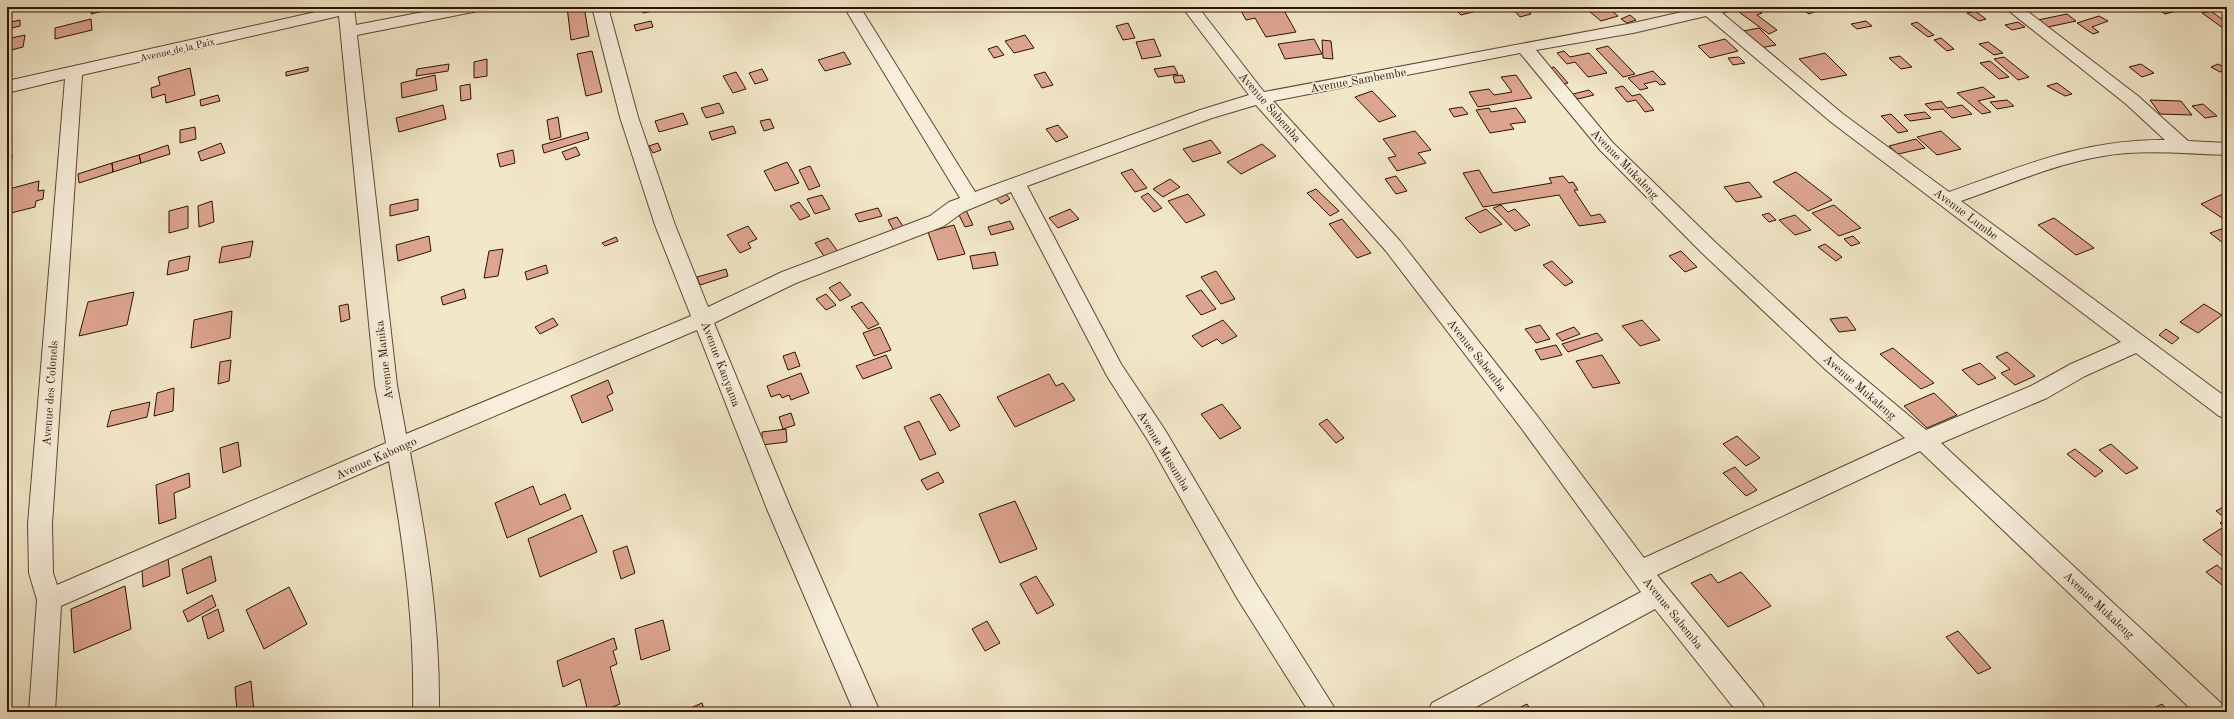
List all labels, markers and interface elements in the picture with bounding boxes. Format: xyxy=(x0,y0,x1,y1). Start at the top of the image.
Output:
street label: Avenue de la Paix xyxy=(139,36,216,63)
street label: Avenue Sambembe xyxy=(1309,67,1408,95)
street label: Avenue Sabemba xyxy=(1236,70,1303,145)
street label: Avenue Mukaleng xyxy=(1588,127,1661,202)
street label: Avenue Lumbe xyxy=(1931,187,2000,243)
street label: Avenue Sabemba xyxy=(1444,317,1508,394)
street label: Avenue Manika xyxy=(374,320,396,400)
street label: Avenue Kanyama xyxy=(698,320,742,409)
street label: Avenue des Colonels xyxy=(41,340,61,446)
street label: Avenue Mukaleng xyxy=(1821,353,1898,423)
street label: Avenue Musumba xyxy=(1135,409,1192,494)
street label: Avenue Kabongo xyxy=(334,436,419,482)
street label: Avenue Mukaleng xyxy=(2061,570,2136,642)
street label: Avenue Sabemba xyxy=(1640,576,1705,652)

